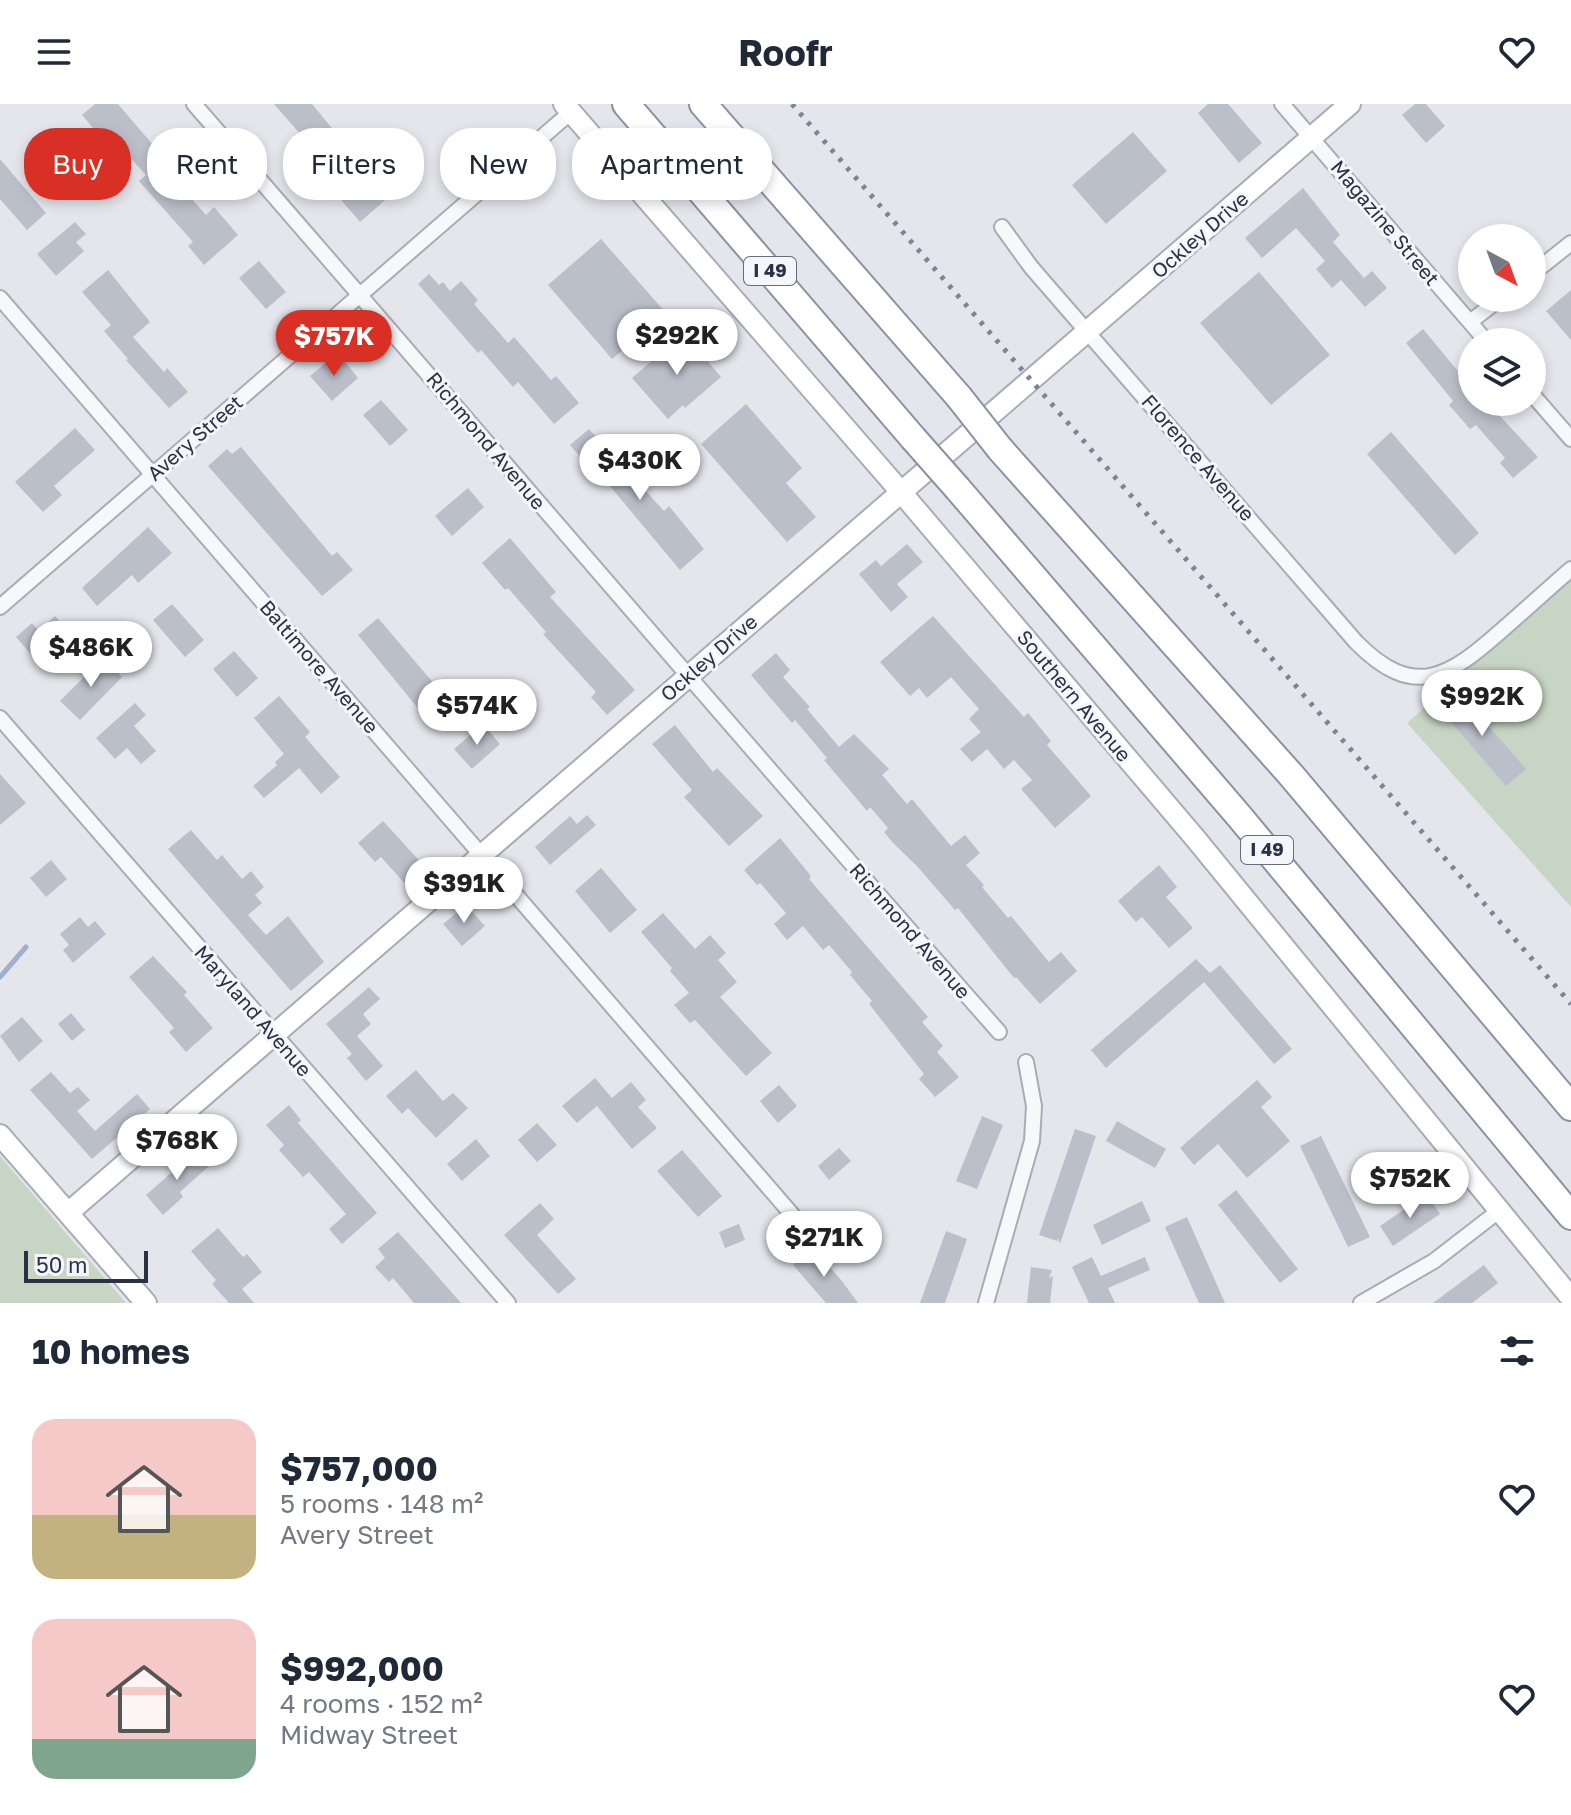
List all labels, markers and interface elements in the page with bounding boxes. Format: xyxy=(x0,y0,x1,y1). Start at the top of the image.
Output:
icon: menu xyxy=(32,30,76,74)
icon: heart xyxy=(1495,30,1539,74)
text: Roofr xyxy=(738,31,833,74)
chip: Buy xyxy=(24,128,131,200)
chip: Rent xyxy=(147,128,267,200)
chip: Filters xyxy=(283,128,424,200)
chip: New xyxy=(440,128,556,200)
chip: Apartment xyxy=(572,128,772,200)
street label: Magazine Street xyxy=(1327,155,1445,290)
street label: Ockley Drive xyxy=(1146,186,1253,283)
north arrow xyxy=(1458,224,1546,312)
map controls xyxy=(1458,224,1546,416)
road number: I 49 xyxy=(744,257,796,285)
pin: $292K xyxy=(621,309,733,377)
pin: $757K xyxy=(278,310,390,378)
text: $292K xyxy=(635,319,719,350)
text: $757K xyxy=(294,320,374,351)
button: layers xyxy=(1458,328,1546,416)
street label: Richmond Avenue xyxy=(422,367,551,514)
street label: Avery Street xyxy=(142,389,247,485)
street label: Florence Avenue xyxy=(1137,389,1260,525)
pin: $430K xyxy=(584,434,696,502)
text: $430K xyxy=(597,444,683,475)
street label: Baltimore Avenue xyxy=(255,595,384,738)
street label: Ockley Drive xyxy=(655,609,762,706)
pin: $486K xyxy=(35,621,147,689)
street label: Southern Avenue xyxy=(1013,625,1137,766)
text: $486K xyxy=(48,631,134,662)
pin: $992K xyxy=(1426,670,1538,738)
pin: $574K xyxy=(421,679,533,747)
text: $992K xyxy=(1439,680,1525,711)
text: $574K xyxy=(436,689,518,720)
road number: I 49 xyxy=(1241,836,1293,864)
pin: $391K xyxy=(408,857,520,925)
street label: Richmond Avenue xyxy=(845,858,976,1003)
text: $391K xyxy=(423,867,505,898)
street label: Maryland Avenue xyxy=(190,940,317,1081)
pin: $768K xyxy=(121,1114,233,1182)
text: $768K xyxy=(135,1124,219,1155)
pin: $752K xyxy=(1354,1152,1466,1220)
text: $752K xyxy=(1369,1162,1451,1193)
pin: $271K xyxy=(768,1211,880,1279)
text: $271K xyxy=(784,1221,864,1252)
scale bar xyxy=(24,1247,148,1283)
text: 50 m xyxy=(36,1251,87,1278)
icon: filters xyxy=(1495,1329,1539,1373)
text: 10 homes xyxy=(32,1331,190,1371)
text: $757,000 xyxy=(280,1448,438,1488)
icon: home xyxy=(96,1451,192,1547)
icon: heart xyxy=(1495,1477,1539,1521)
text: 5 rooms · 148 m² xyxy=(280,1488,483,1519)
text: Avery Street xyxy=(280,1519,434,1550)
text: $992,000 xyxy=(280,1648,444,1688)
icon: home xyxy=(96,1651,192,1747)
icon: heart xyxy=(1495,1677,1539,1721)
text: 4 rooms · 152 m² xyxy=(280,1688,483,1719)
text: Midway Street xyxy=(280,1719,458,1750)

